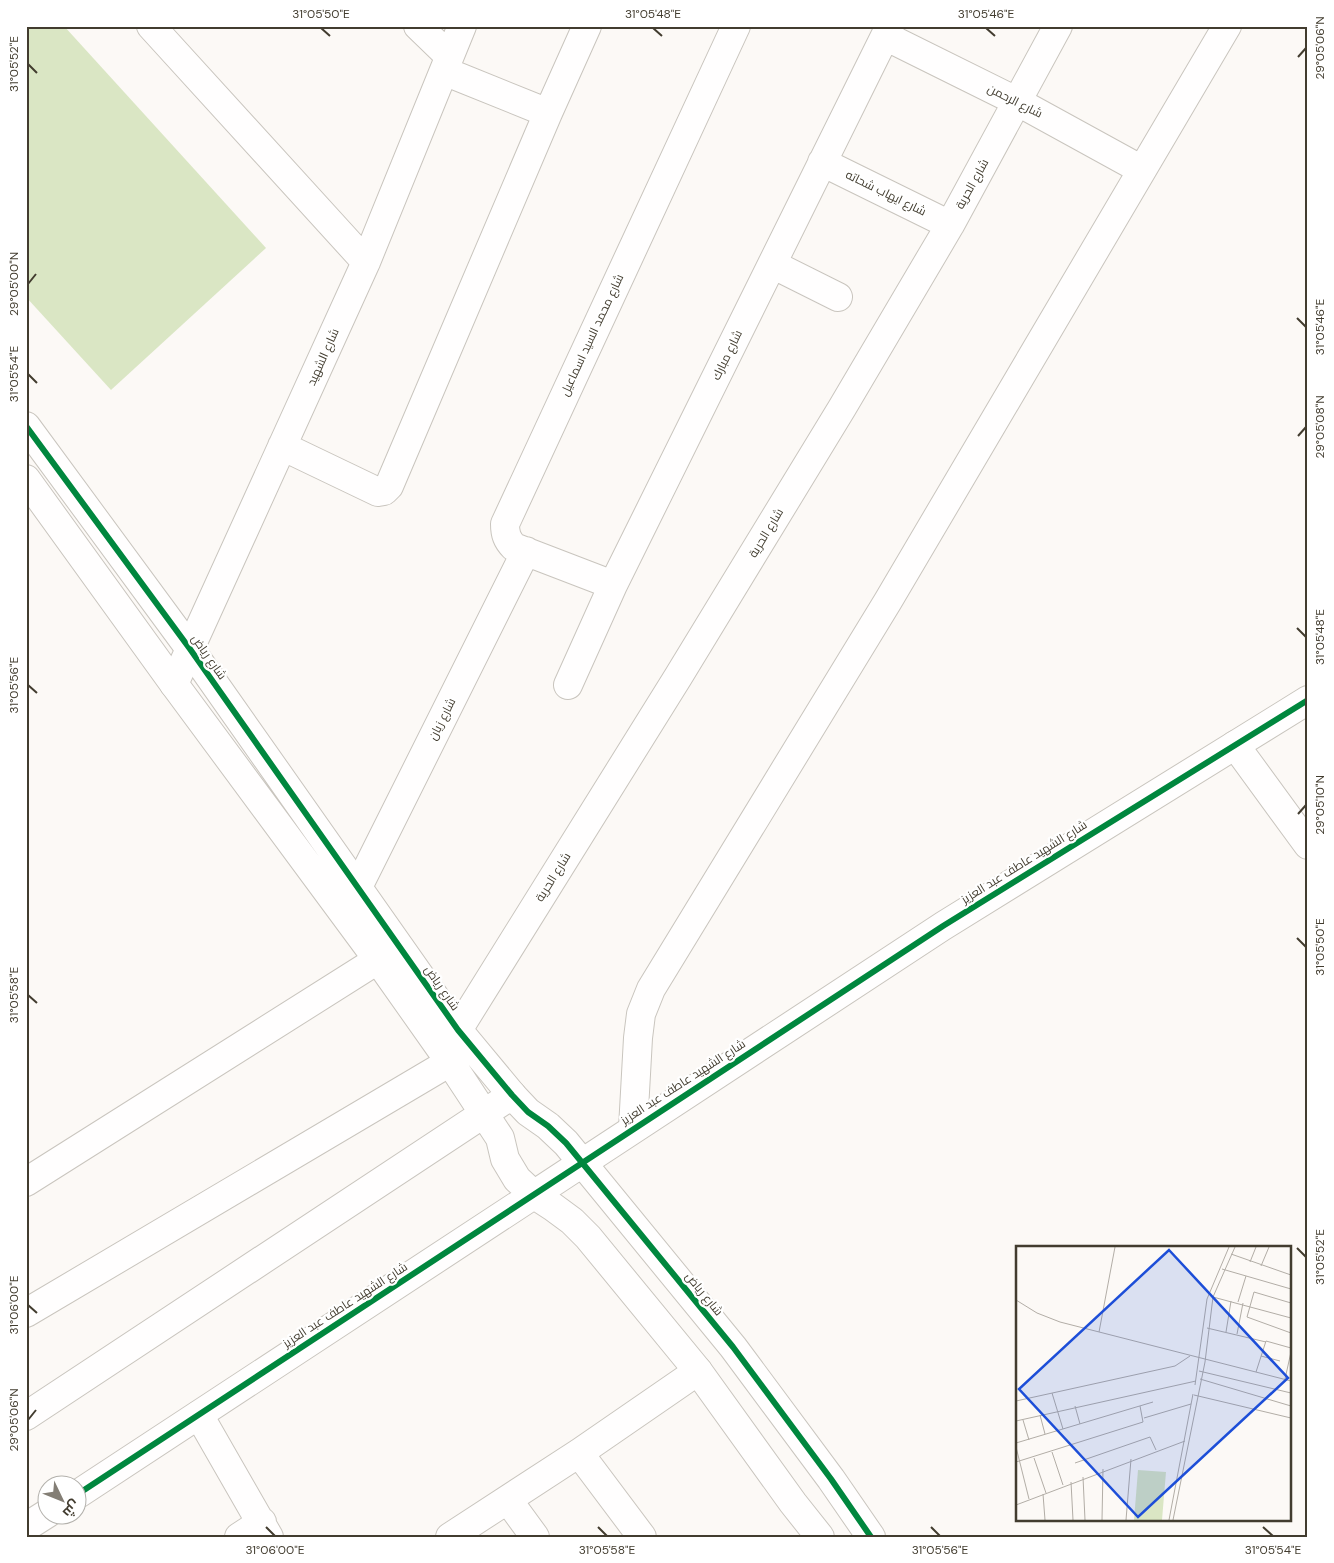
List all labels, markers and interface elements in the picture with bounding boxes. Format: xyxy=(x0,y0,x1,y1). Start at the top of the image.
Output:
text: 31°05'50"E xyxy=(292,6,350,22)
text: 31°05'48"E xyxy=(625,6,681,22)
text: 31°05'46"E xyxy=(958,6,1014,22)
text: 29°05'06"N xyxy=(1312,16,1328,80)
text: 31°05'52"E xyxy=(6,36,22,92)
street label: شارع الرحمن xyxy=(985,80,1045,122)
street label: شارع الحرية xyxy=(952,156,992,212)
street label: شارع ايهاب شحاته xyxy=(843,167,929,219)
text: 29°05'00"N xyxy=(6,252,22,316)
street label: شارع محمد السيد اسماعيل xyxy=(557,271,627,399)
text: 31°05'46"E xyxy=(1312,299,1328,355)
street label: شارع الشهيد xyxy=(303,326,343,388)
street label: شارع مبارك xyxy=(708,327,746,383)
text: 31°05'54"E xyxy=(6,346,22,402)
text: 29°05'08"N xyxy=(1312,396,1328,458)
street label: شارع الحرية xyxy=(745,505,787,561)
text: 31°05'48"E xyxy=(1312,609,1328,665)
street label: شارع رياض xyxy=(188,631,230,683)
text: 31°05'56"E xyxy=(6,656,22,713)
street label: شارع زيان xyxy=(425,695,459,743)
text: 29°05'10"N xyxy=(1312,775,1328,835)
street label: شارع الشهيد عاطف عبد العزيز xyxy=(957,817,1090,908)
street label: شارع الحرية xyxy=(532,849,574,905)
text: 31°05'50"E xyxy=(1312,918,1328,976)
street label: شارع رياض xyxy=(421,962,463,1014)
text: 31°05'58"E xyxy=(6,967,22,1023)
street label: شارع الشهيد عاطف عبد العزيز xyxy=(617,1036,748,1129)
text: 31°05'52"E xyxy=(1312,1229,1328,1285)
inset map xyxy=(1016,1246,1292,1520)
street label: شارع الشهيد عاطف عبد العزيز xyxy=(279,1259,410,1352)
street label: شارع رياض xyxy=(682,1269,726,1319)
text: 31°06'00"E xyxy=(6,1275,22,1335)
text: 29°05'06"N xyxy=(6,1388,22,1452)
north arrow xyxy=(38,1476,88,1526)
text: ش xyxy=(59,1496,84,1522)
text: 31°06'00"E xyxy=(245,1542,305,1558)
text: 31°05'58"E xyxy=(579,1542,635,1558)
text: 31°05'56"E xyxy=(912,1542,969,1558)
text: 31°05'54"E xyxy=(1245,1542,1301,1558)

